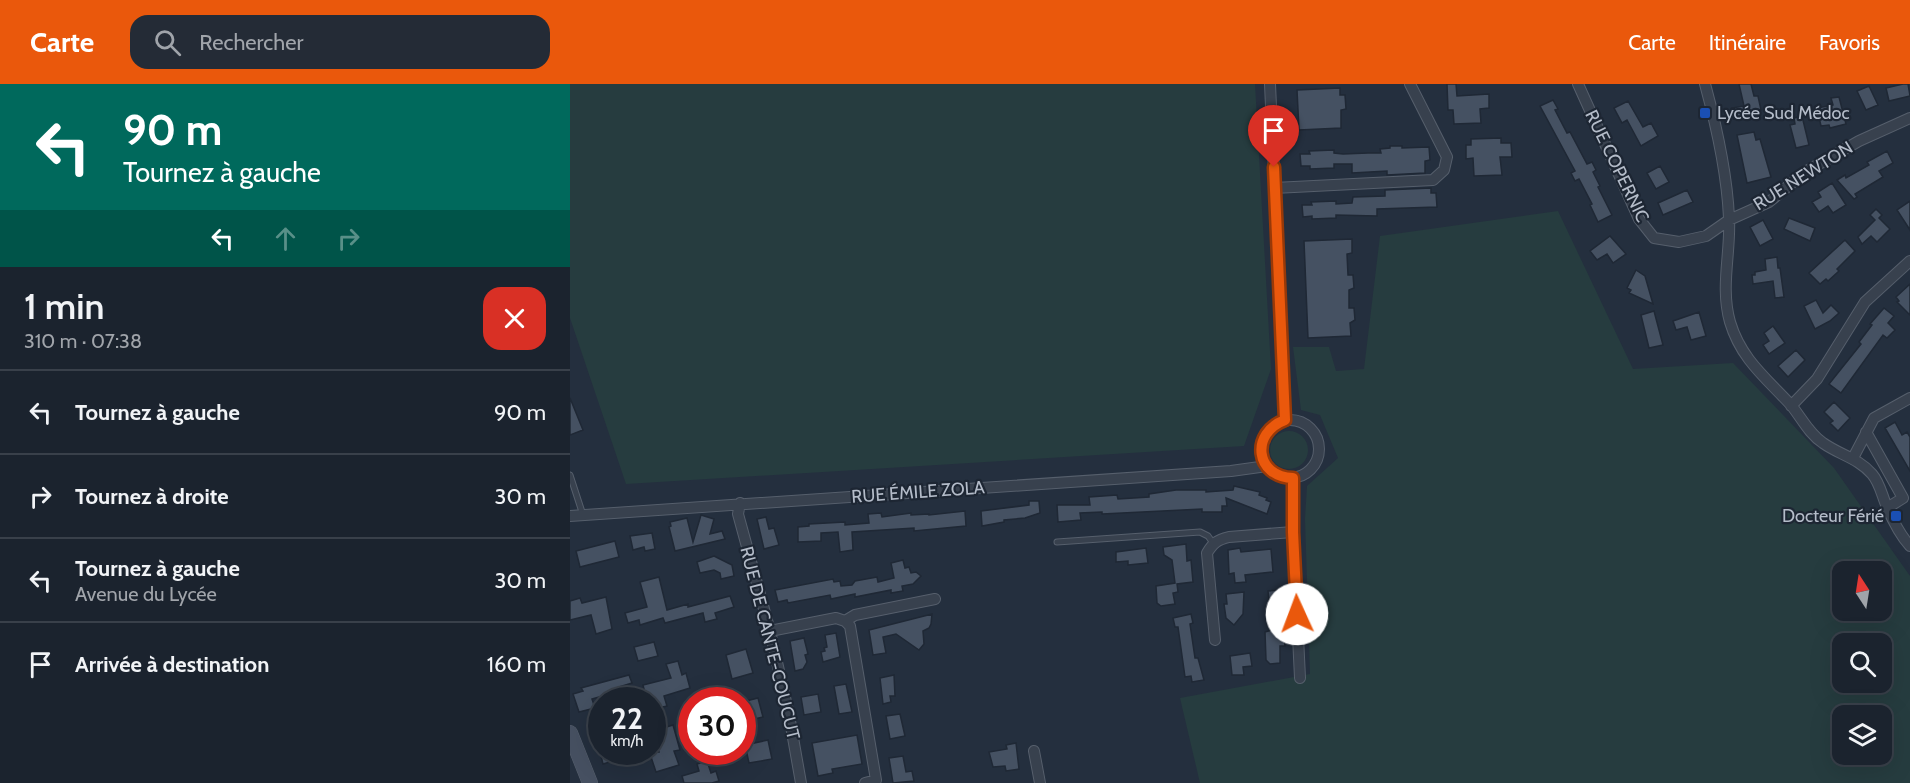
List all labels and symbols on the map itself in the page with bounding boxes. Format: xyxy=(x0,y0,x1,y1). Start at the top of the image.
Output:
place label: Lycée Sud Médoc xyxy=(1717,102,1850,124)
pin xyxy=(1248,105,1299,167)
street label: RUE COPERNIC xyxy=(1580,106,1654,226)
marker: Lycée Sud Médoc xyxy=(1698,106,1712,120)
street label: RUE NEWTON xyxy=(1749,137,1857,215)
street label: RUE ÉMILE ZOLA xyxy=(851,476,985,508)
place label: Docteur Férié xyxy=(1782,505,1884,527)
marker: Docteur Férié xyxy=(1889,509,1903,523)
street label: RUE DE CANTE-COUCUT xyxy=(735,544,805,742)
north arrow xyxy=(1832,561,1892,621)
position arrow xyxy=(1265,582,1329,646)
speed limit sign: 30 xyxy=(678,687,756,765)

